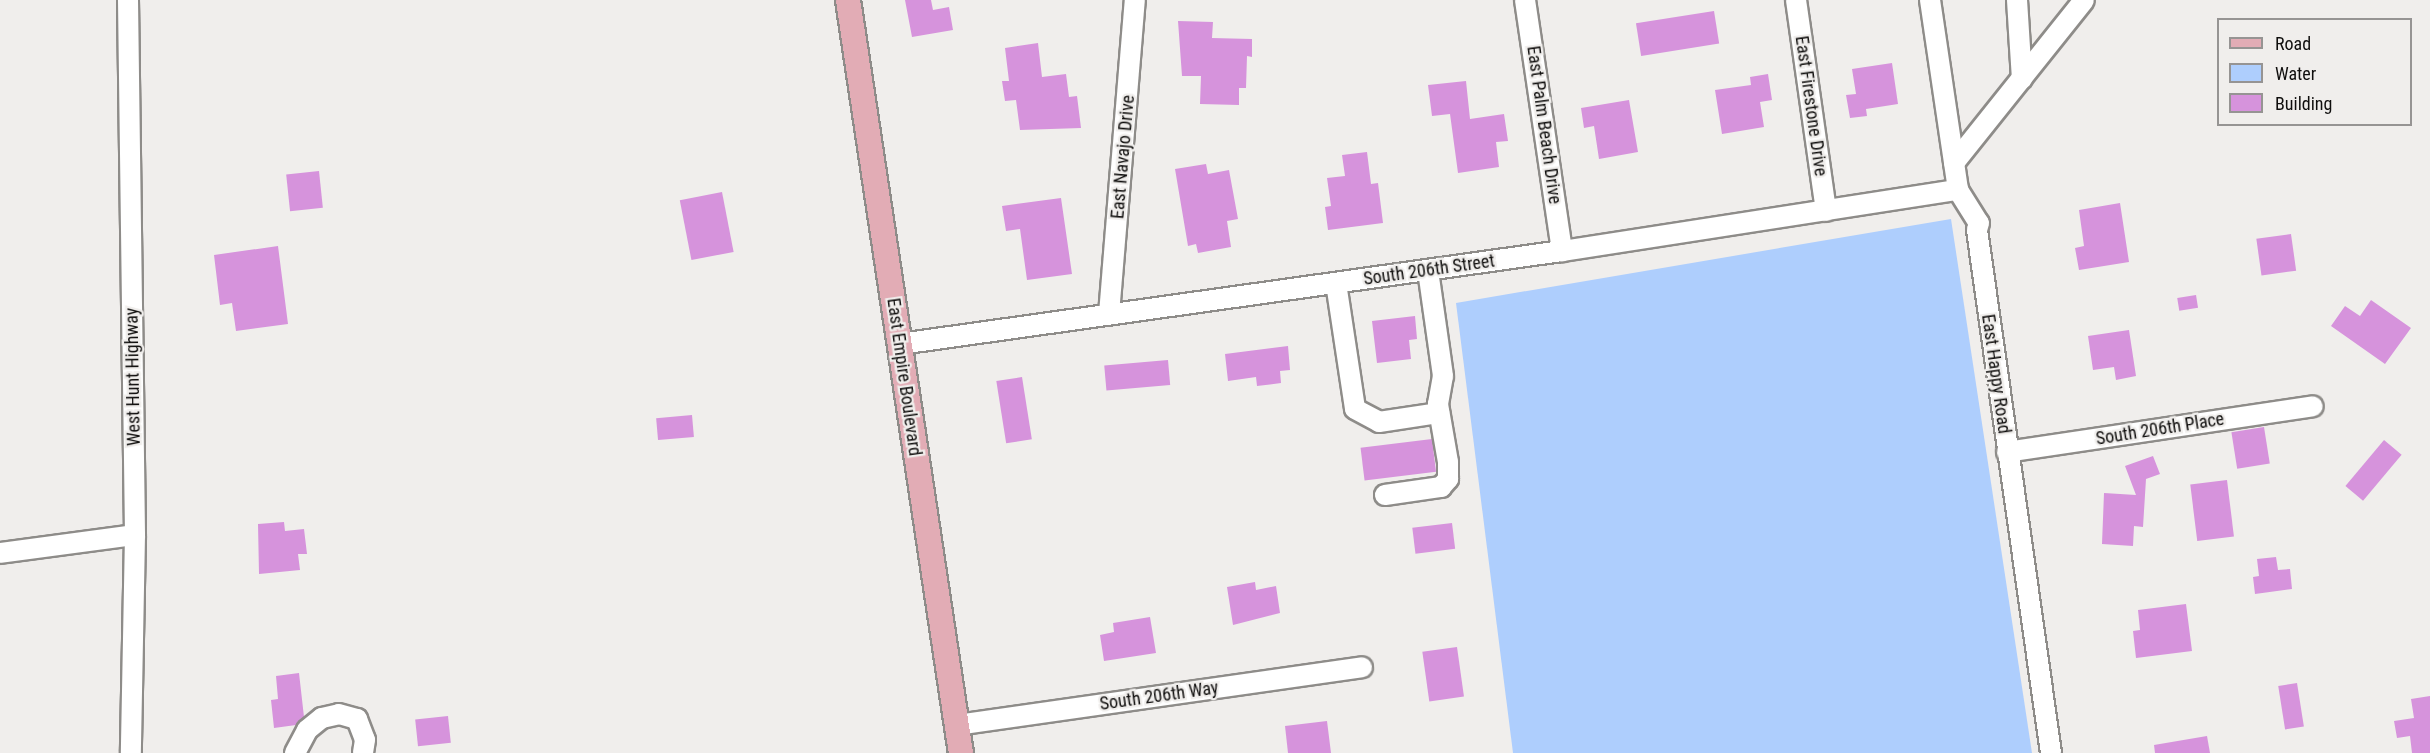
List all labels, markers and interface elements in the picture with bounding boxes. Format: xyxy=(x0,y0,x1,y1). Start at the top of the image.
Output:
legend xyxy=(2217,18,2412,126)
text: Road xyxy=(2275,33,2311,54)
street label: East Firestone Drive xyxy=(1790,34,1832,178)
street label: East Palm Beach Drive xyxy=(1522,45,1566,205)
text: Water xyxy=(2275,63,2316,84)
text: Building xyxy=(2275,93,2332,114)
street label: East Navajo Drive xyxy=(1107,94,1139,220)
street label: South 206th Street xyxy=(1362,250,1496,290)
street label: East Empire Boulevard xyxy=(882,297,926,457)
street label: West Hunt Highway xyxy=(121,308,145,446)
street label: East Happy Road xyxy=(1977,313,2015,435)
street label: South 206th Place xyxy=(2094,408,2226,450)
street label: South 206th Way xyxy=(1098,677,1220,715)

